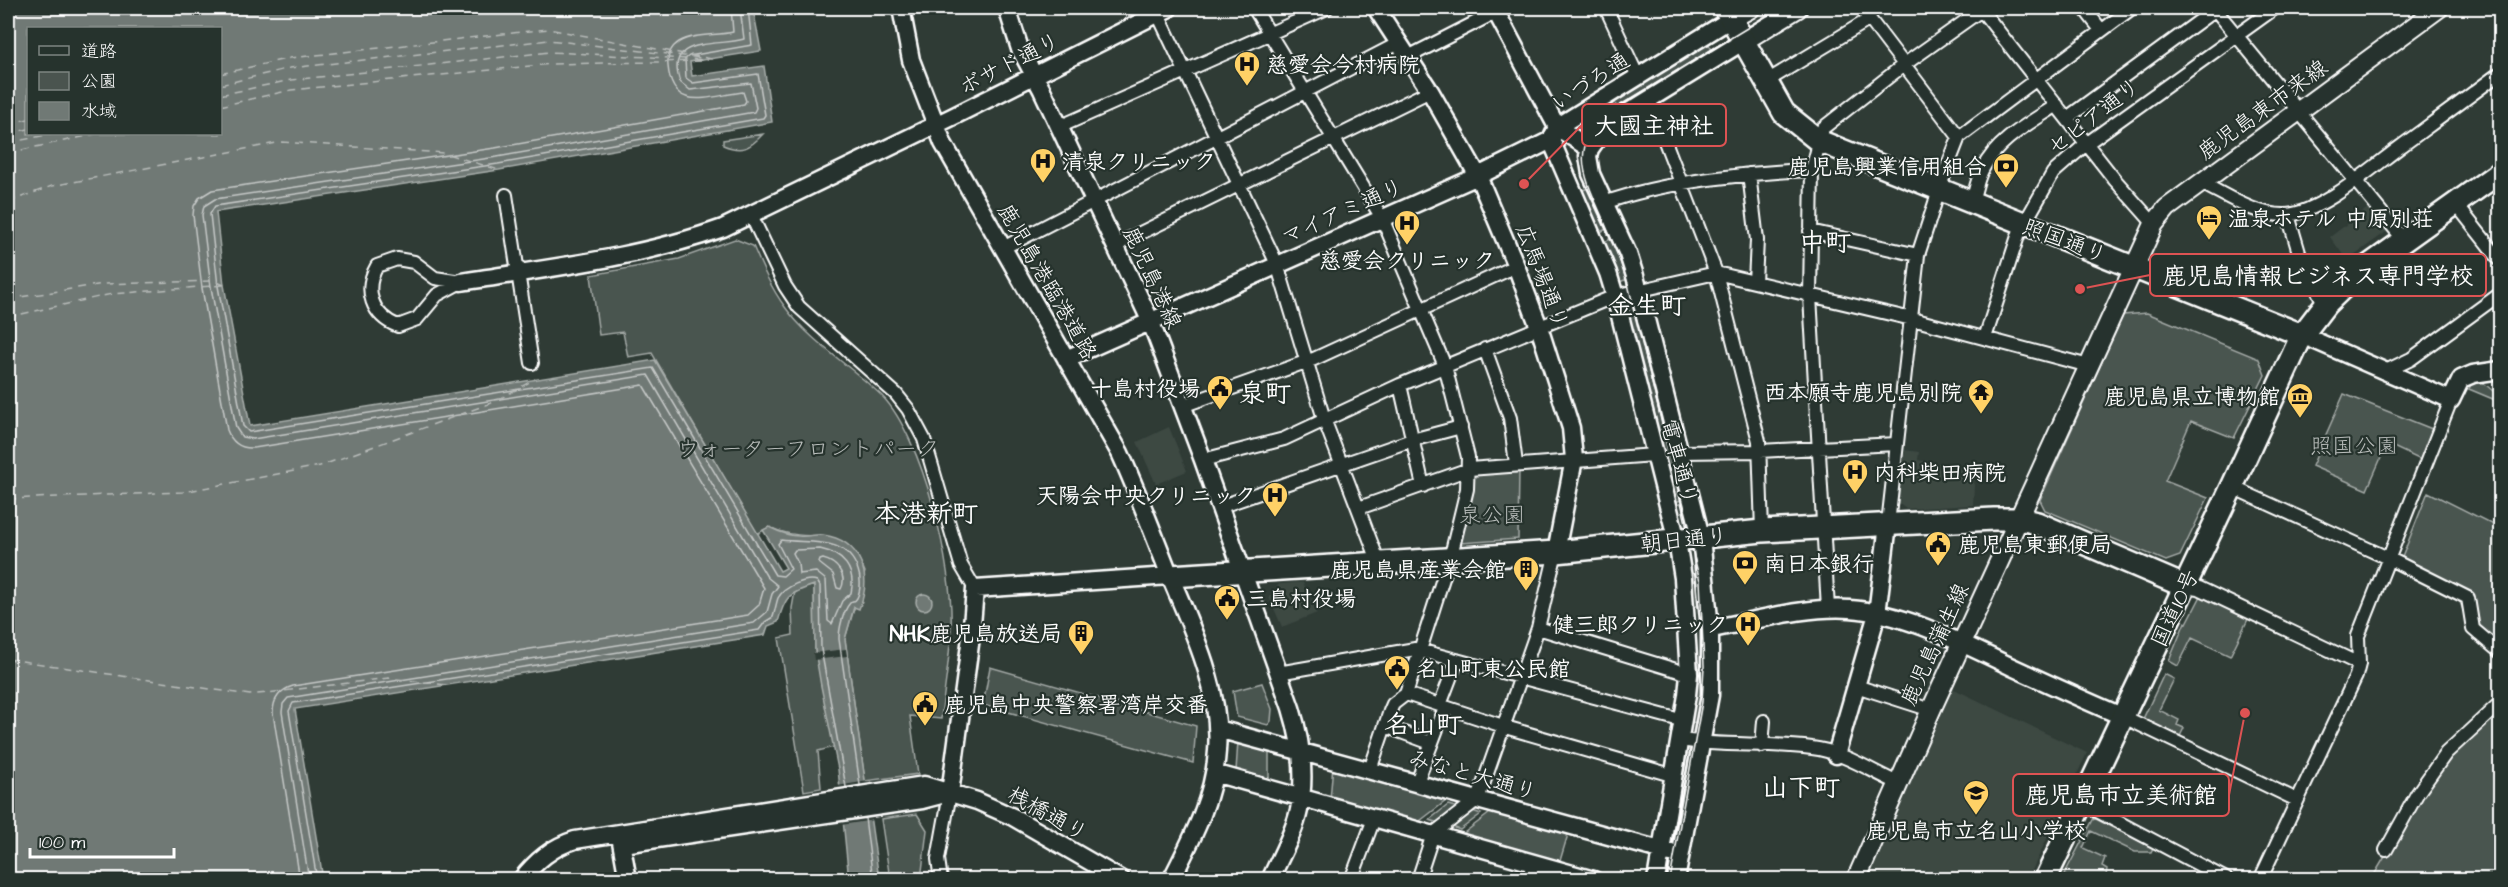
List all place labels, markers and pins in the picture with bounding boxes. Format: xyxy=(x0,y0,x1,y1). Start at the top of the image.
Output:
hospital icon: 慈愛会今村病院 xyxy=(1232,49,1262,87)
place label: 慈愛会今村病院 xyxy=(1266,50,1420,81)
callout: 大國主神社 xyxy=(1582,104,1726,146)
hospital icon: 清泉クリニック xyxy=(1028,146,1058,184)
place label: 清泉クリニック xyxy=(1062,147,1216,178)
bank icon: 鹿児島興業信用組合 xyxy=(1991,151,2021,189)
place label: 鹿児島興業信用組合 xyxy=(1788,152,1986,183)
hotel icon: 温泉ホテル 中原別荘 xyxy=(2194,203,2224,241)
place label: 温泉ホテル 中原別荘 xyxy=(2228,204,2434,235)
hospital icon: 慈愛会クリニック xyxy=(1392,208,1422,246)
place label: 慈愛会クリニック xyxy=(1319,246,1495,277)
callout: 鹿児島情報ビジネス専門学校 xyxy=(2150,254,2486,296)
public building icon: 十島村役場 xyxy=(1205,373,1235,411)
place label: 十島村役場 xyxy=(1090,374,1200,405)
temple icon: 西本願寺鹿児島別院 xyxy=(1966,377,1996,415)
place label: 西本願寺鹿児島別院 xyxy=(1764,378,1962,409)
museum icon: 鹿児島県立博物館 xyxy=(2285,381,2315,419)
place label: 鹿児島県立博物館 xyxy=(2104,382,2280,413)
hospital icon: 内科柴田病院 xyxy=(1840,457,1870,495)
place label: 内科柴田病院 xyxy=(1874,458,2006,489)
hospital icon: 天陽会中央クリニック xyxy=(1260,480,1290,518)
place label: 天陽会中央クリニック xyxy=(1036,481,1256,512)
public building icon: 鹿児島東郵便局 xyxy=(1923,529,1953,567)
place label: 鹿児島東郵便局 xyxy=(1958,530,2112,561)
bank icon: 南日本銀行 xyxy=(1730,548,1760,586)
place label: 南日本銀行 xyxy=(1764,549,1874,580)
building icon: 鹿児島県産業会館 xyxy=(1511,554,1541,592)
place label: 鹿児島県産業会館 xyxy=(1330,555,1506,586)
public building icon: 三島村役場 xyxy=(1212,583,1242,621)
place label: 三島村役場 xyxy=(1246,584,1356,615)
hospital icon: 健三郎クリニック xyxy=(1733,609,1763,647)
place label: 健三郎クリニック xyxy=(1552,610,1728,641)
building icon: NHK鹿児島放送局 xyxy=(1066,618,1096,656)
place label: NHK鹿児島放送局 xyxy=(890,619,1062,650)
public building icon: 名山町東公民館 xyxy=(1382,653,1412,691)
place label: 名山町東公民館 xyxy=(1416,654,1570,685)
public building icon: 鹿児島中央警察署湾岸交番 xyxy=(910,689,940,727)
place label: 鹿児島中央警察署湾岸交番 xyxy=(944,690,1208,721)
callout: 鹿児島市立美術館 xyxy=(2013,774,2229,816)
school or university icon: 鹿児島市立名山小学校 xyxy=(1961,778,1991,816)
place label: 鹿児島市立名山小学校 xyxy=(1866,816,2086,847)

